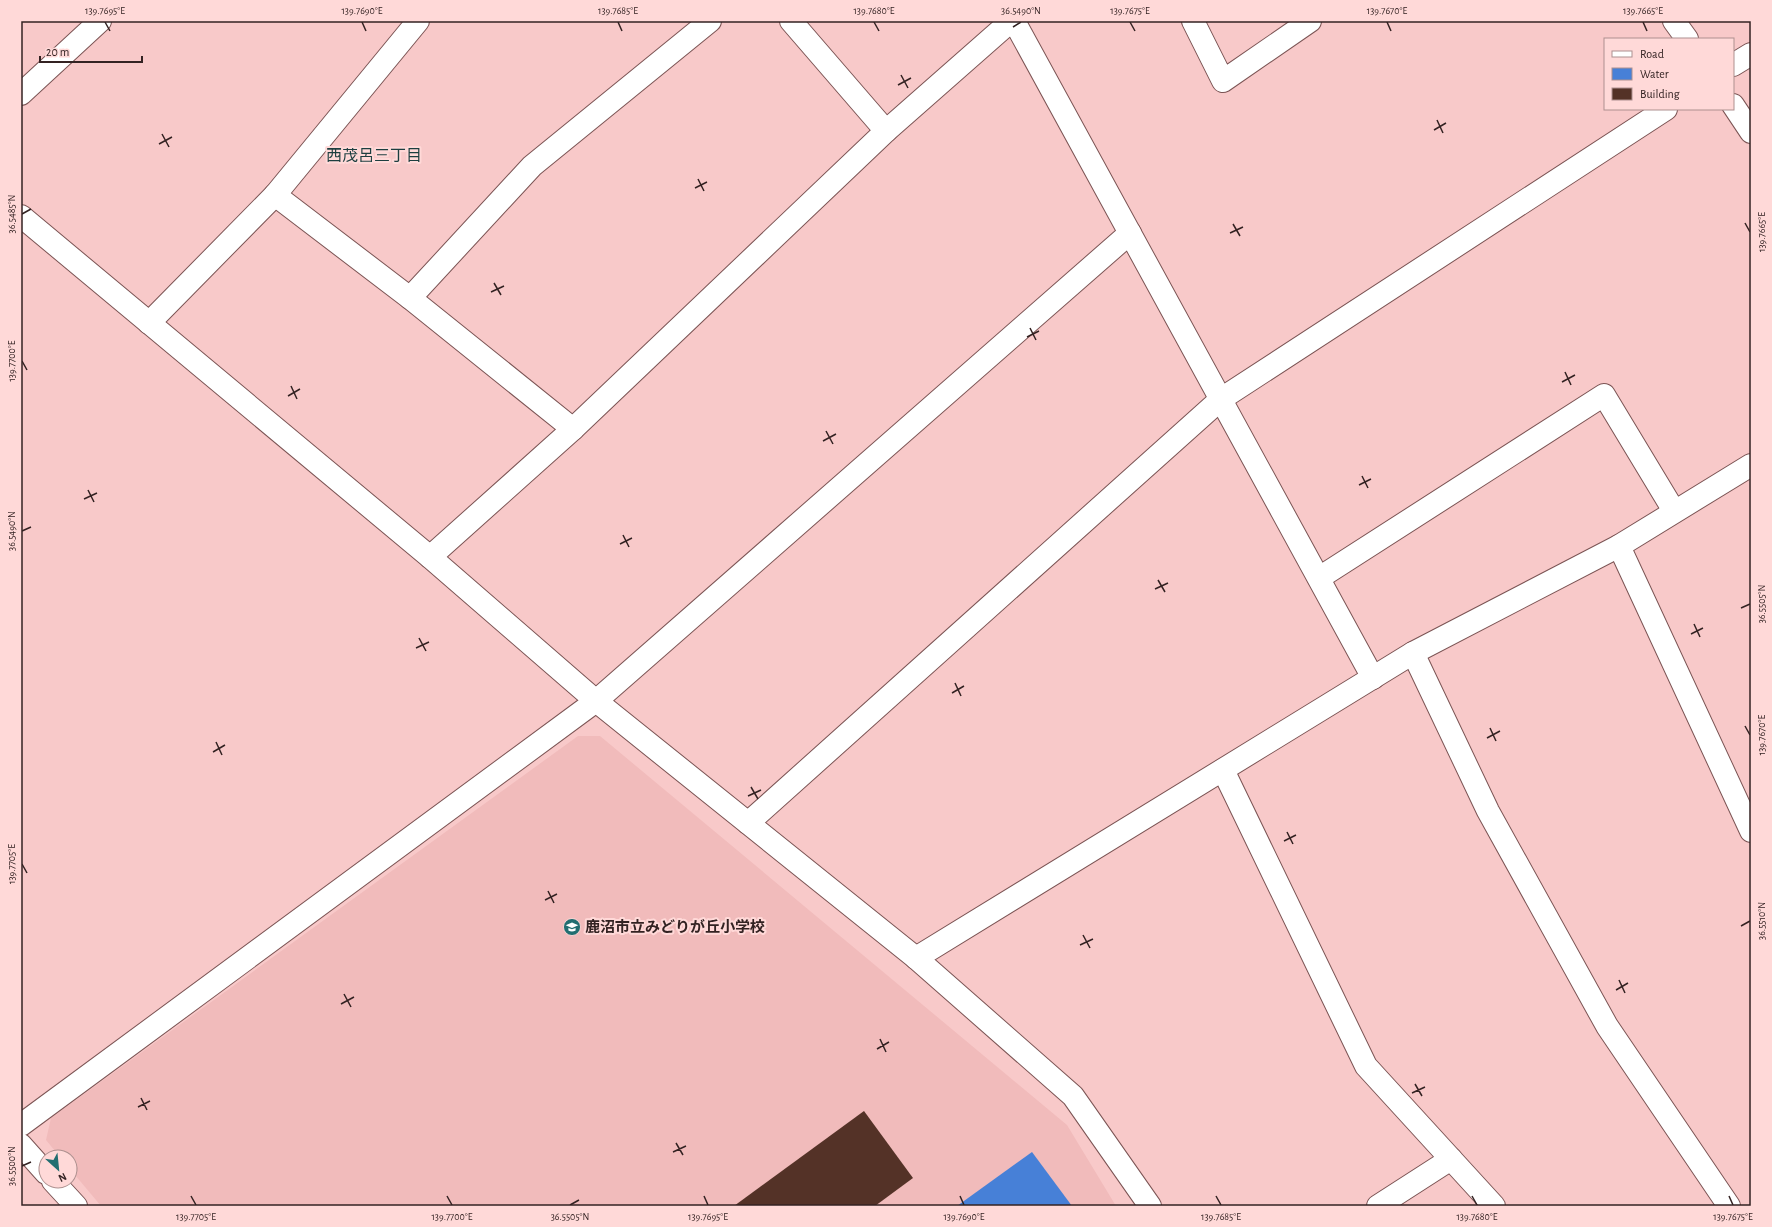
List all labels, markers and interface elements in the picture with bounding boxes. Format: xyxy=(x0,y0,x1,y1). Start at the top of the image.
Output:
text: 139.7695°E xyxy=(85,6,125,16)
text: 139.7690°E xyxy=(341,6,383,16)
text: 139.7685°E xyxy=(598,6,638,16)
text: 139.7680°E xyxy=(853,6,895,16)
text: 36.5490°N xyxy=(1001,6,1041,16)
text: 139.7675°E xyxy=(1110,6,1150,16)
text: 139.7670°E xyxy=(1367,6,1407,16)
text: 139.7665°E xyxy=(1623,6,1663,16)
scale bar xyxy=(40,38,142,64)
legend xyxy=(1604,38,1734,110)
text: 20 m xyxy=(46,46,69,58)
text: Road xyxy=(1640,48,1664,60)
text: Water xyxy=(1640,68,1669,80)
text: Building xyxy=(1640,88,1680,100)
district label: 西茂呂三丁目 xyxy=(326,148,422,164)
text: 36.5485°N xyxy=(7,195,17,233)
text: 139.7665°E xyxy=(1757,212,1767,252)
text: 139.7700°E xyxy=(7,340,17,382)
text: 36.5490°N xyxy=(7,511,17,551)
text: 36.5505°N xyxy=(1757,585,1767,623)
text: 139.7670°E xyxy=(1757,715,1767,755)
text: 139.7705°E xyxy=(7,844,17,884)
text: 36.5510°N xyxy=(1757,902,1767,940)
school or university icon: 鹿沼市立みどりが丘小学校 xyxy=(562,917,582,937)
place label: 鹿沼市立みどりが丘小学校 xyxy=(585,919,765,935)
text: 36.5500°N xyxy=(7,1146,17,1186)
north arrow xyxy=(38,1149,78,1189)
text: N xyxy=(56,1171,68,1184)
text: 139.7705°E xyxy=(176,1212,216,1222)
text: 139.7700°E xyxy=(431,1212,473,1222)
text: 36.5505°N xyxy=(551,1212,589,1222)
text: 139.7695°E xyxy=(688,1212,728,1222)
text: 139.7690°E xyxy=(943,1212,985,1222)
text: 139.7685°E xyxy=(1201,1212,1241,1222)
text: 139.7680°E xyxy=(1456,1212,1498,1222)
text: 139.7675°E xyxy=(1713,1212,1753,1222)

